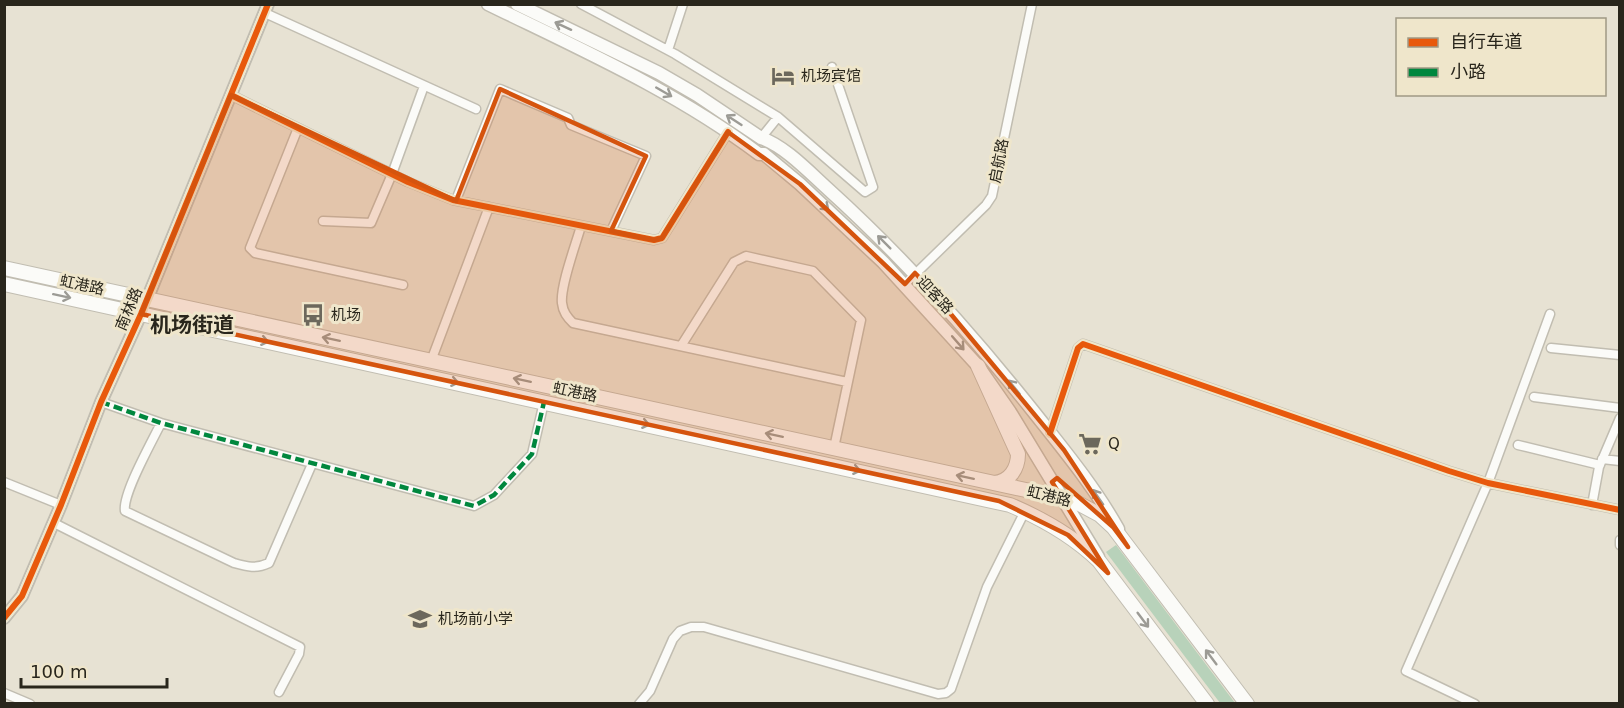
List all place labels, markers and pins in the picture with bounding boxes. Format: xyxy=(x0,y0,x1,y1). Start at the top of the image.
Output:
hotel icon: 机场宾馆 xyxy=(770,63,796,89)
place label: 机场宾馆 xyxy=(801,67,861,85)
bus stop icon: 机场 xyxy=(300,302,326,328)
place label: 机场 xyxy=(331,306,361,324)
supermarket icon: Q xyxy=(1077,431,1103,457)
place label: Q xyxy=(1108,435,1120,453)
school or university icon: 机场前小学 xyxy=(407,606,433,632)
place label: 机场前小学 xyxy=(438,610,513,628)

